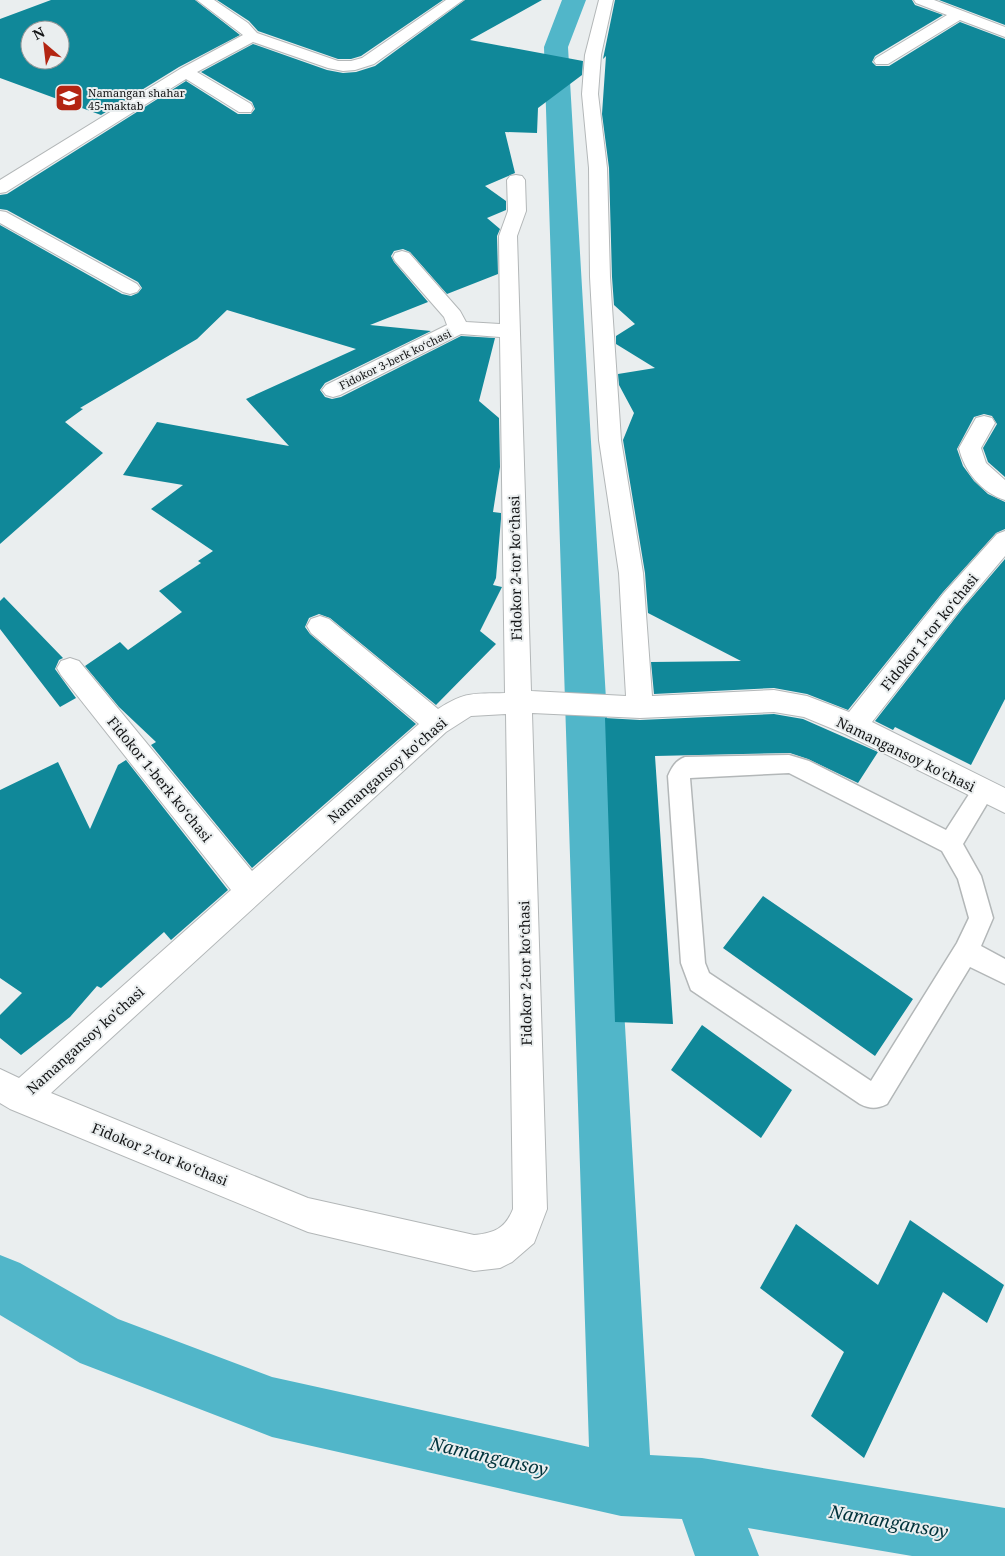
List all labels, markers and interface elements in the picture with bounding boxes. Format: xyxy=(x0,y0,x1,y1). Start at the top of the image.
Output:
north arrow xyxy=(20,20,70,70)
text: N xyxy=(29,22,48,44)
school or university icon: Namangan shahar 45-maktab xyxy=(54,83,84,113)
place label: Namangan shahar 45-maktab xyxy=(88,85,186,113)
street label: Fidokor 3-berk koʻchasi xyxy=(337,325,454,393)
street label: Fidokor 2-tor koʻchasi xyxy=(504,495,526,641)
street label: Fidokor 1-tor koʻchasi xyxy=(876,569,982,694)
street label: Fidokor 1-berk koʻchasi xyxy=(103,712,217,846)
street label: Namangansoy ko'chasi xyxy=(833,712,979,796)
street label: Namangansoy ko'chasi xyxy=(323,713,451,827)
street label: Fidokor 2-tor koʻchasi xyxy=(514,900,536,1046)
street label: Namangansoy ko'chasi xyxy=(22,982,148,1098)
street label: Fidokor 2-tor koʻchasi xyxy=(89,1118,231,1190)
water label: Namangansoy xyxy=(427,1431,550,1481)
water label: Namangansoy xyxy=(827,1499,950,1543)

